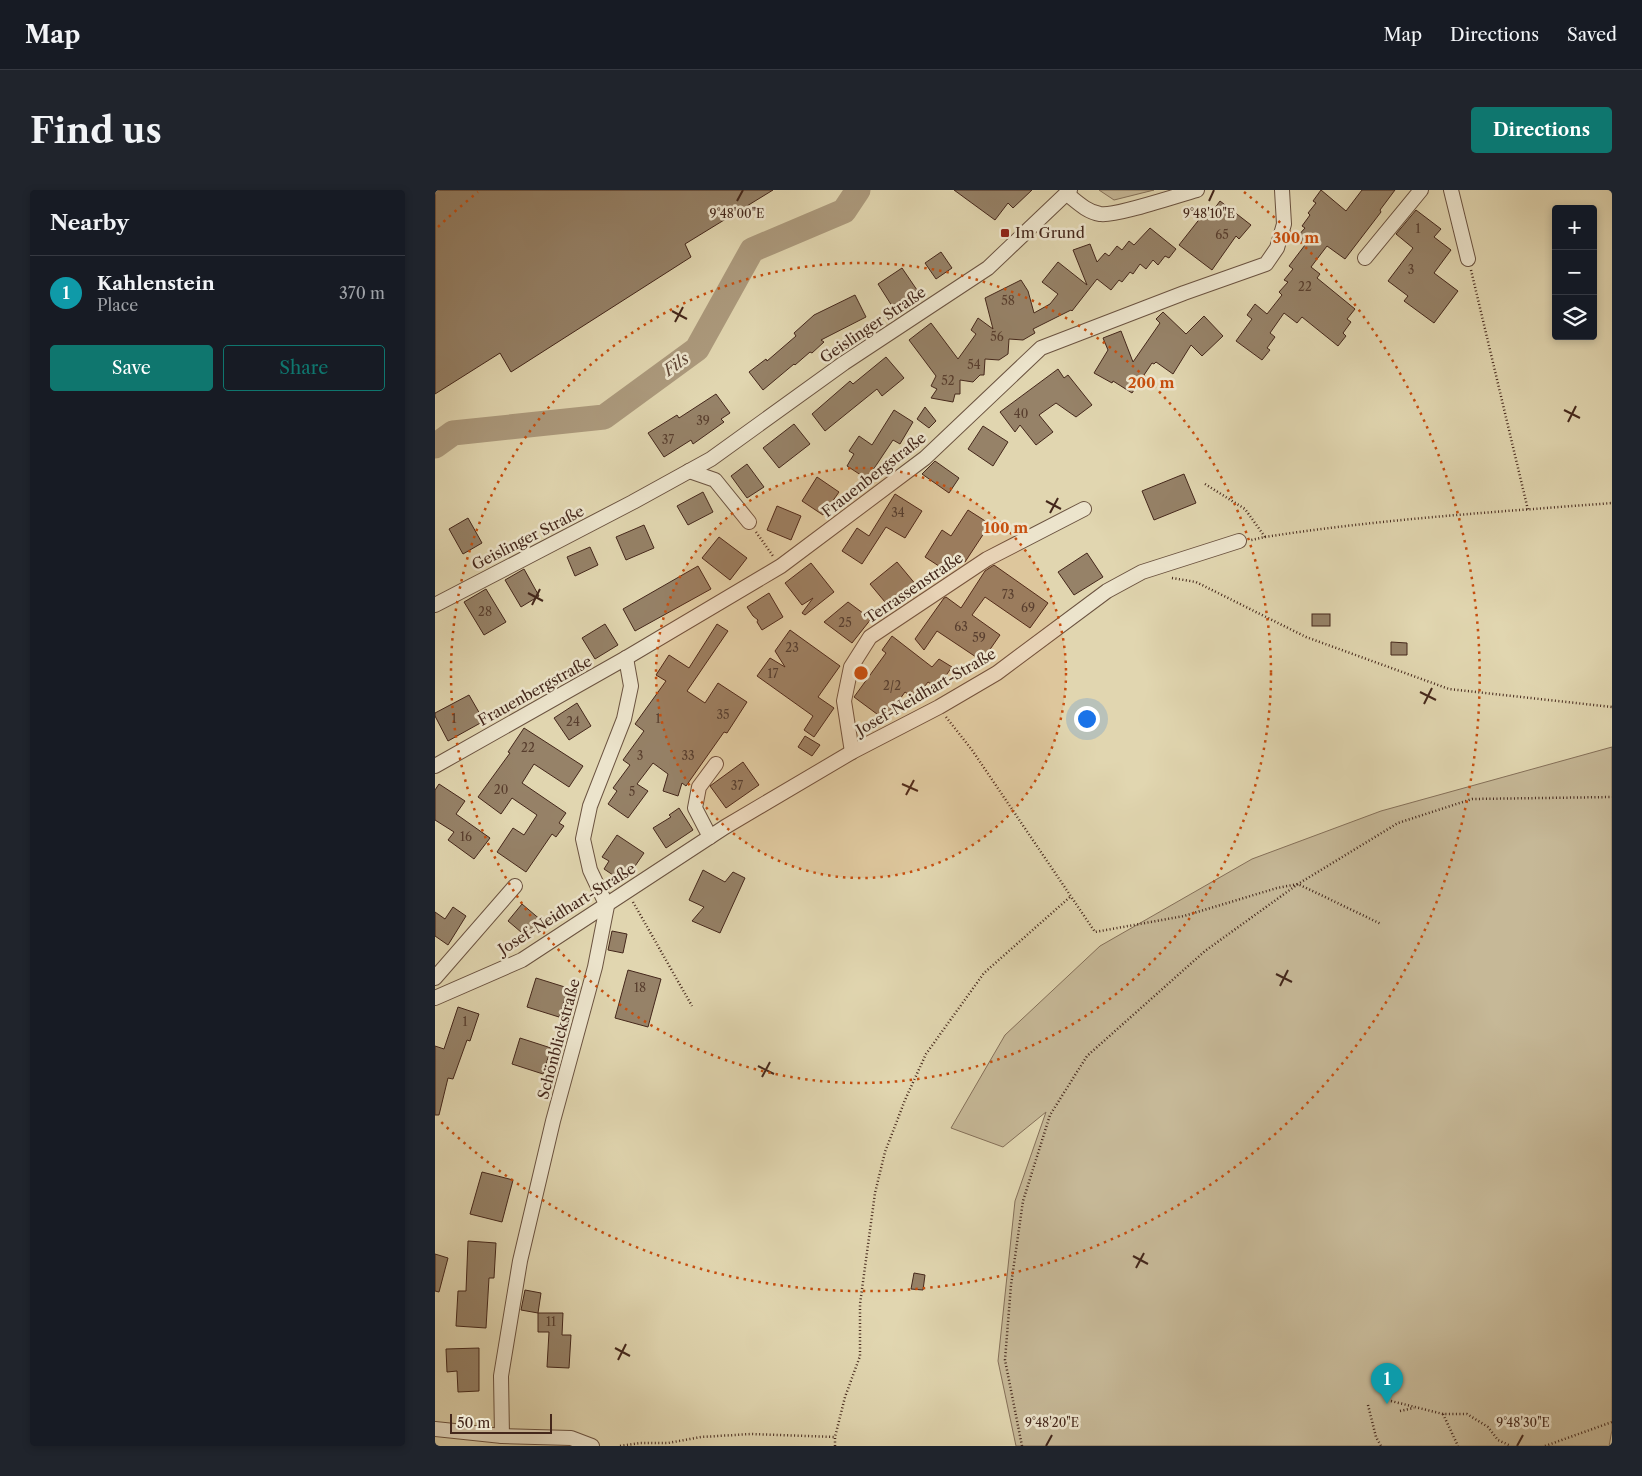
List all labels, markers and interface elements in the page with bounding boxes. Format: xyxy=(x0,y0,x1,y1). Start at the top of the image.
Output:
text: Map xyxy=(25,20,80,49)
text: Map xyxy=(1383,24,1422,46)
text: Directions xyxy=(1450,24,1539,46)
text: Saved xyxy=(1567,24,1617,46)
button: Directions xyxy=(1471,107,1612,153)
text: Find us xyxy=(30,109,162,152)
map controls xyxy=(1552,205,1597,340)
button: + xyxy=(1552,205,1597,250)
text: 9°48'00"E xyxy=(710,206,764,221)
text: 9°48'10"E xyxy=(1183,206,1235,221)
text: Nearby xyxy=(50,210,129,235)
house number: 1 xyxy=(1415,221,1421,236)
place label: Im Grund xyxy=(1015,223,1085,242)
marker: Im Grund xyxy=(999,227,1011,239)
house number: 65 xyxy=(1215,227,1229,242)
text: 300 m xyxy=(1273,228,1319,247)
button: − xyxy=(1552,250,1597,295)
house number: 3 xyxy=(1408,262,1414,277)
text: Kahlenstein xyxy=(97,272,215,295)
house number: 22 xyxy=(1298,279,1312,294)
street label: Geislinger Straße xyxy=(816,282,929,367)
text: 1 xyxy=(62,283,70,303)
text: 370 m xyxy=(339,283,385,303)
house number: 58 xyxy=(1001,293,1015,308)
text: Place xyxy=(97,295,138,315)
button: layers xyxy=(1552,295,1597,340)
house number: 56 xyxy=(990,329,1004,344)
button: Save xyxy=(50,345,213,391)
button: Share xyxy=(223,345,385,391)
water label: Fils xyxy=(658,348,693,381)
house number: 54 xyxy=(967,357,981,372)
house number: 52 xyxy=(941,373,955,388)
text: 200 m xyxy=(1128,373,1174,392)
house number: 40 xyxy=(1014,406,1028,421)
house number: 39 xyxy=(696,413,710,428)
street label: Frauenbergstraße xyxy=(818,428,930,521)
house number: 37 xyxy=(662,432,674,447)
street label: Geislinger Straße xyxy=(468,501,587,574)
house number: 34 xyxy=(891,505,905,520)
text: 100 m xyxy=(984,518,1028,537)
street label: Terrassenstraße xyxy=(861,548,966,627)
house number: 73 xyxy=(1002,587,1014,602)
house number: 69 xyxy=(1021,600,1035,615)
house number: 28 xyxy=(478,604,492,619)
house number: 25 xyxy=(838,615,852,630)
house number: 63 xyxy=(954,619,968,634)
house number: 59 xyxy=(972,630,986,645)
house number: 23 xyxy=(785,640,799,655)
street label: Josef-Neidhart-Straße xyxy=(851,644,999,740)
street label: Frauenbergstraße xyxy=(475,651,595,730)
centre of rings xyxy=(852,664,870,682)
house number: 17 xyxy=(768,666,779,681)
house number: 2/2 xyxy=(883,678,901,693)
your location xyxy=(1074,706,1100,732)
house number: 35 xyxy=(716,707,730,722)
house number: 1 xyxy=(451,711,457,726)
house number: 1 xyxy=(655,711,661,726)
house number: 24 xyxy=(566,714,580,729)
house number: 22 xyxy=(521,740,535,755)
house number: 3 xyxy=(637,748,643,763)
house number: 33 xyxy=(681,748,695,763)
house number: 37 xyxy=(731,778,743,793)
house number: 20 xyxy=(494,782,508,797)
house number: 5 xyxy=(629,784,635,799)
house number: 16 xyxy=(460,829,472,844)
street label: Josef-Neidhart-Straße xyxy=(493,859,639,960)
street label: Schönblickstraße xyxy=(533,976,584,1101)
house number: 18 xyxy=(634,980,646,995)
house number: 1 xyxy=(462,1014,468,1029)
house number: 11 xyxy=(546,1314,556,1329)
pin: 1 xyxy=(1371,1363,1403,1404)
scale bar xyxy=(450,1411,553,1434)
text: 50 m xyxy=(457,1414,490,1432)
text: 9°48'20"E xyxy=(1025,1415,1079,1430)
text: 9°48'30"E xyxy=(1496,1415,1550,1430)

